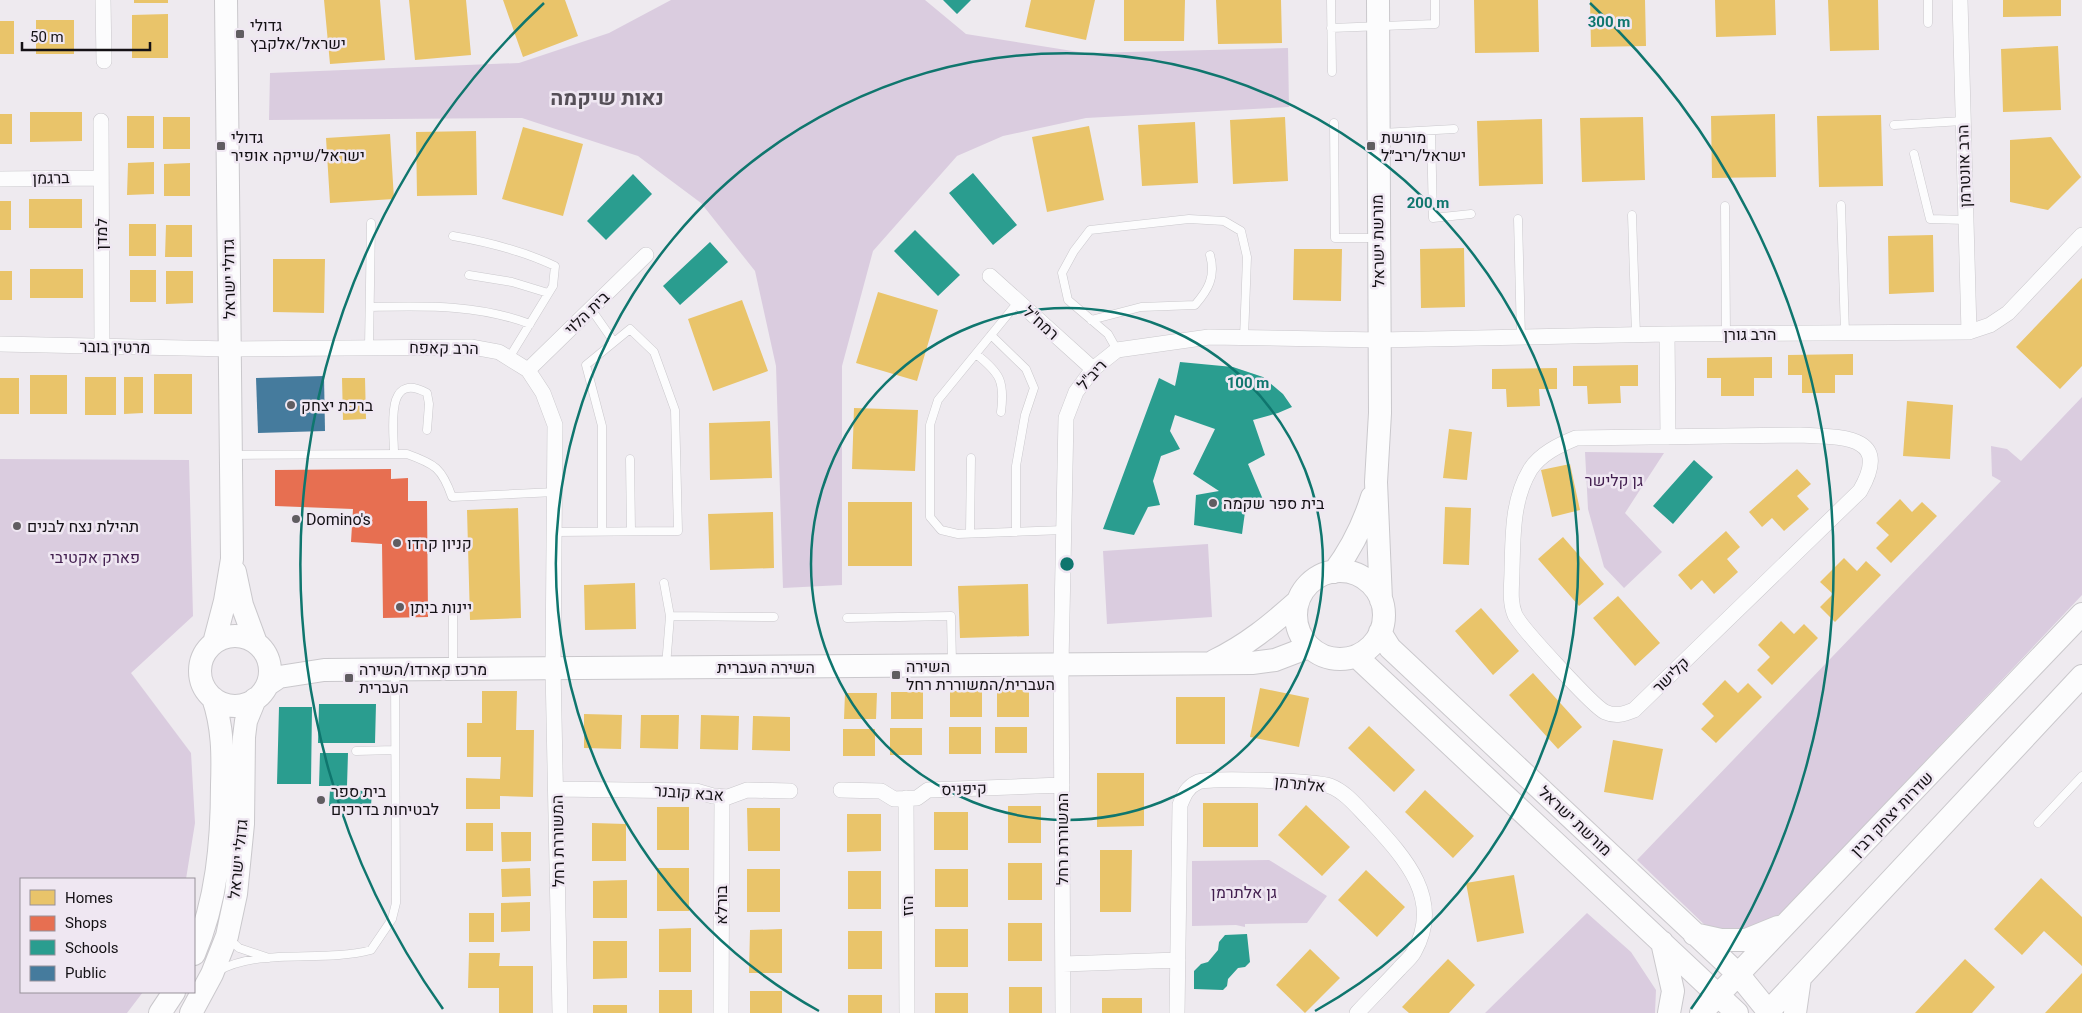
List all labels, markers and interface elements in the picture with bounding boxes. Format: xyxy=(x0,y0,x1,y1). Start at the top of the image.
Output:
text: 300 m xyxy=(1588,13,1630,31)
place label: גדולי ישראל/אלקבץ xyxy=(250,16,346,53)
scale bar xyxy=(22,20,150,52)
text: 50 m xyxy=(30,28,64,46)
marker: גדולי ישראל/אלקבץ xyxy=(234,28,246,40)
district label: נאות שיקמה xyxy=(550,86,664,110)
street label: הרב אונטרמן xyxy=(1953,124,1975,208)
place label: גדולי ישראל/שייקה אופיר xyxy=(231,128,365,165)
place label: מורשת ישראל/ריב״ל xyxy=(1381,128,1466,165)
marker: גדולי ישראל/שייקה אופיר xyxy=(215,140,227,152)
marker: מורשת ישראל/ריב״ל xyxy=(1365,140,1377,152)
street label: ברגמן xyxy=(32,168,70,188)
street label: מורשת ישראל xyxy=(1368,194,1388,288)
text: 200 m xyxy=(1407,194,1449,212)
street label: למדן xyxy=(92,218,111,250)
street label: גדולי ישראל xyxy=(219,239,239,319)
street label: בית הלוי xyxy=(561,287,614,339)
street label: רמח"ל xyxy=(1019,302,1063,344)
street label: הרב גורן xyxy=(1723,325,1777,344)
street label: מרטין בובר xyxy=(79,337,151,357)
street label: הרב קאפח xyxy=(409,338,479,358)
street label: ריב"ל xyxy=(1073,356,1111,394)
text: 100 m xyxy=(1227,374,1269,392)
place label: ברכת יצחק xyxy=(301,396,374,415)
marker: ברכת יצחק xyxy=(285,399,297,411)
park label: גן קלישר xyxy=(1585,471,1643,490)
place label: בית ספר שקמה xyxy=(1223,494,1325,513)
marker: בית ספר שקמה xyxy=(1207,497,1219,509)
place label: Domino's xyxy=(306,510,371,529)
marker: Domino's xyxy=(290,513,302,525)
place label: תהילת נצח לבנים xyxy=(27,517,139,536)
marker: תהילת נצח לבנים xyxy=(11,520,23,532)
place label: קניון קרדו xyxy=(407,534,472,553)
marker: קניון קרדו xyxy=(391,537,403,549)
park label: פארק אקטיבי xyxy=(50,548,140,567)
centre of rings xyxy=(1058,555,1076,573)
place label: יינות ביתן xyxy=(410,598,472,617)
marker: יינות ביתן xyxy=(394,601,406,613)
street label: קלישר xyxy=(1649,653,1693,697)
place label: השירה העברית/המשוררת רחל xyxy=(906,657,1055,694)
street label: השירה העברית xyxy=(717,658,815,677)
place label: מרכז קארדו/השירה העברית xyxy=(359,660,487,697)
marker: השירה העברית/המשוררת רחל xyxy=(890,669,902,681)
marker: מרכז קארדו/השירה העברית xyxy=(343,672,355,684)
street label: שדרות יצחק רבין xyxy=(1847,768,1937,860)
street label: אלתרמן xyxy=(1274,772,1326,796)
street label: קיפניס xyxy=(941,779,987,799)
street label: אבא קובנר xyxy=(654,781,724,805)
place label: בית ספר לבטיחות בדרכים xyxy=(331,782,439,819)
street label: מורשת ישראל xyxy=(1534,782,1616,860)
street label: המשוררת רחל xyxy=(1053,793,1072,885)
marker: בית ספר לבטיחות בדרכים xyxy=(315,794,327,806)
street label: המשוררת רחל xyxy=(548,795,568,887)
street label: גדולי ישראל xyxy=(224,818,252,900)
legend xyxy=(20,878,195,993)
park label: גן אלתרמן xyxy=(1211,883,1277,902)
street label: בורלא xyxy=(712,885,731,925)
text: Homes xyxy=(65,889,113,907)
street label: הזז xyxy=(898,896,917,916)
text: Shops xyxy=(65,914,107,932)
text: Schools xyxy=(65,939,119,957)
text: Public xyxy=(65,964,106,982)

